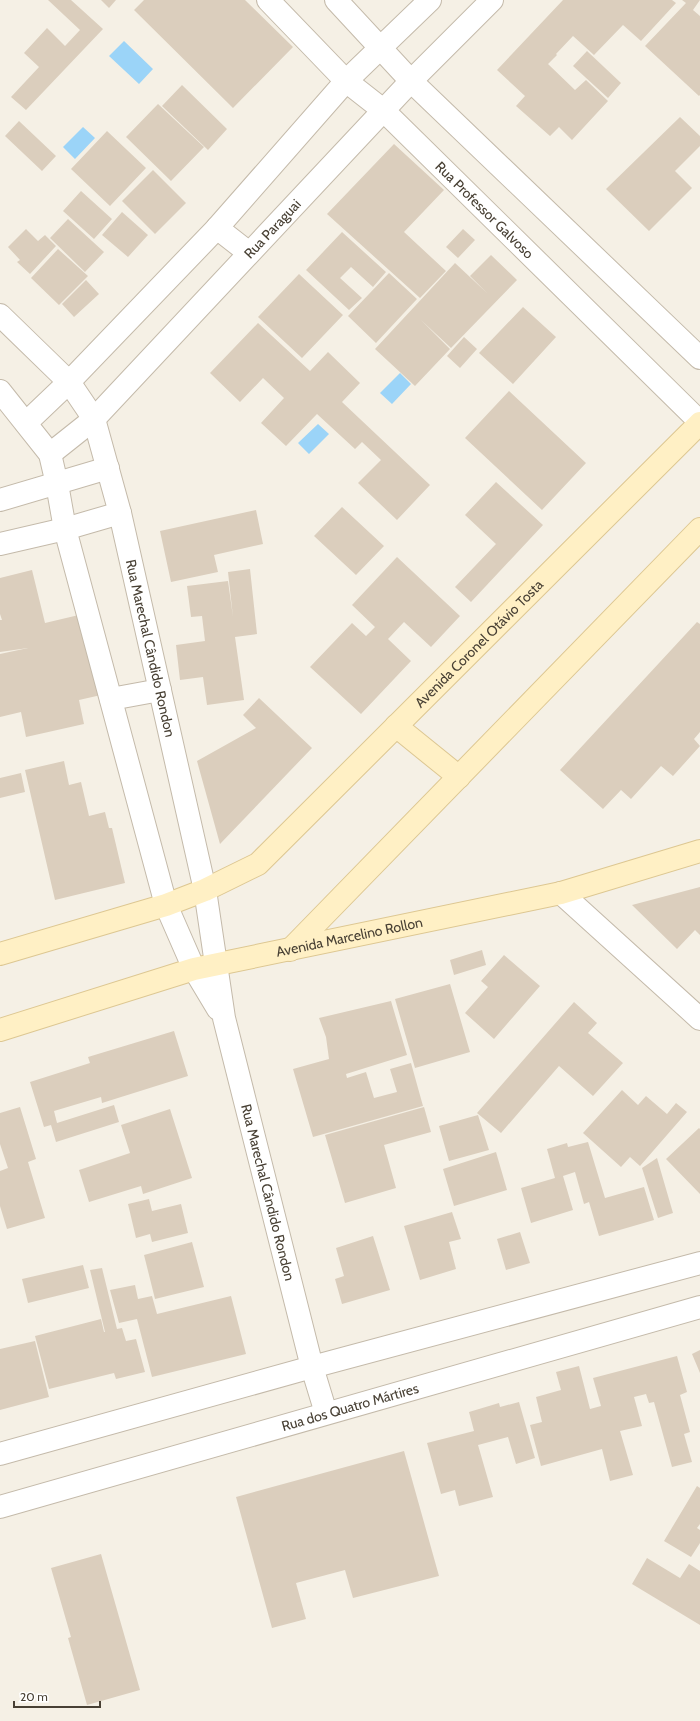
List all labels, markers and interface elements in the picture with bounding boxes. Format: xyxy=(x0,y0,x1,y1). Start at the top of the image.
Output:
street label: Rua Professor Galvoso xyxy=(432,158,538,263)
street label: Rua Paraguai xyxy=(240,195,305,262)
street label: Rua Marechal Cândido Rondon xyxy=(122,558,179,739)
street label: Avenida Coronel Otávio Tosta xyxy=(411,576,547,711)
street label: Avenida Marcelino Rollon xyxy=(274,913,424,961)
street label: Rua Marechal Cândido Rondon xyxy=(237,1102,299,1283)
street label: Rua dos Quatro Mártires xyxy=(279,1379,421,1435)
scale bar xyxy=(14,1683,100,1709)
text: 20 m xyxy=(20,1689,48,1704)

